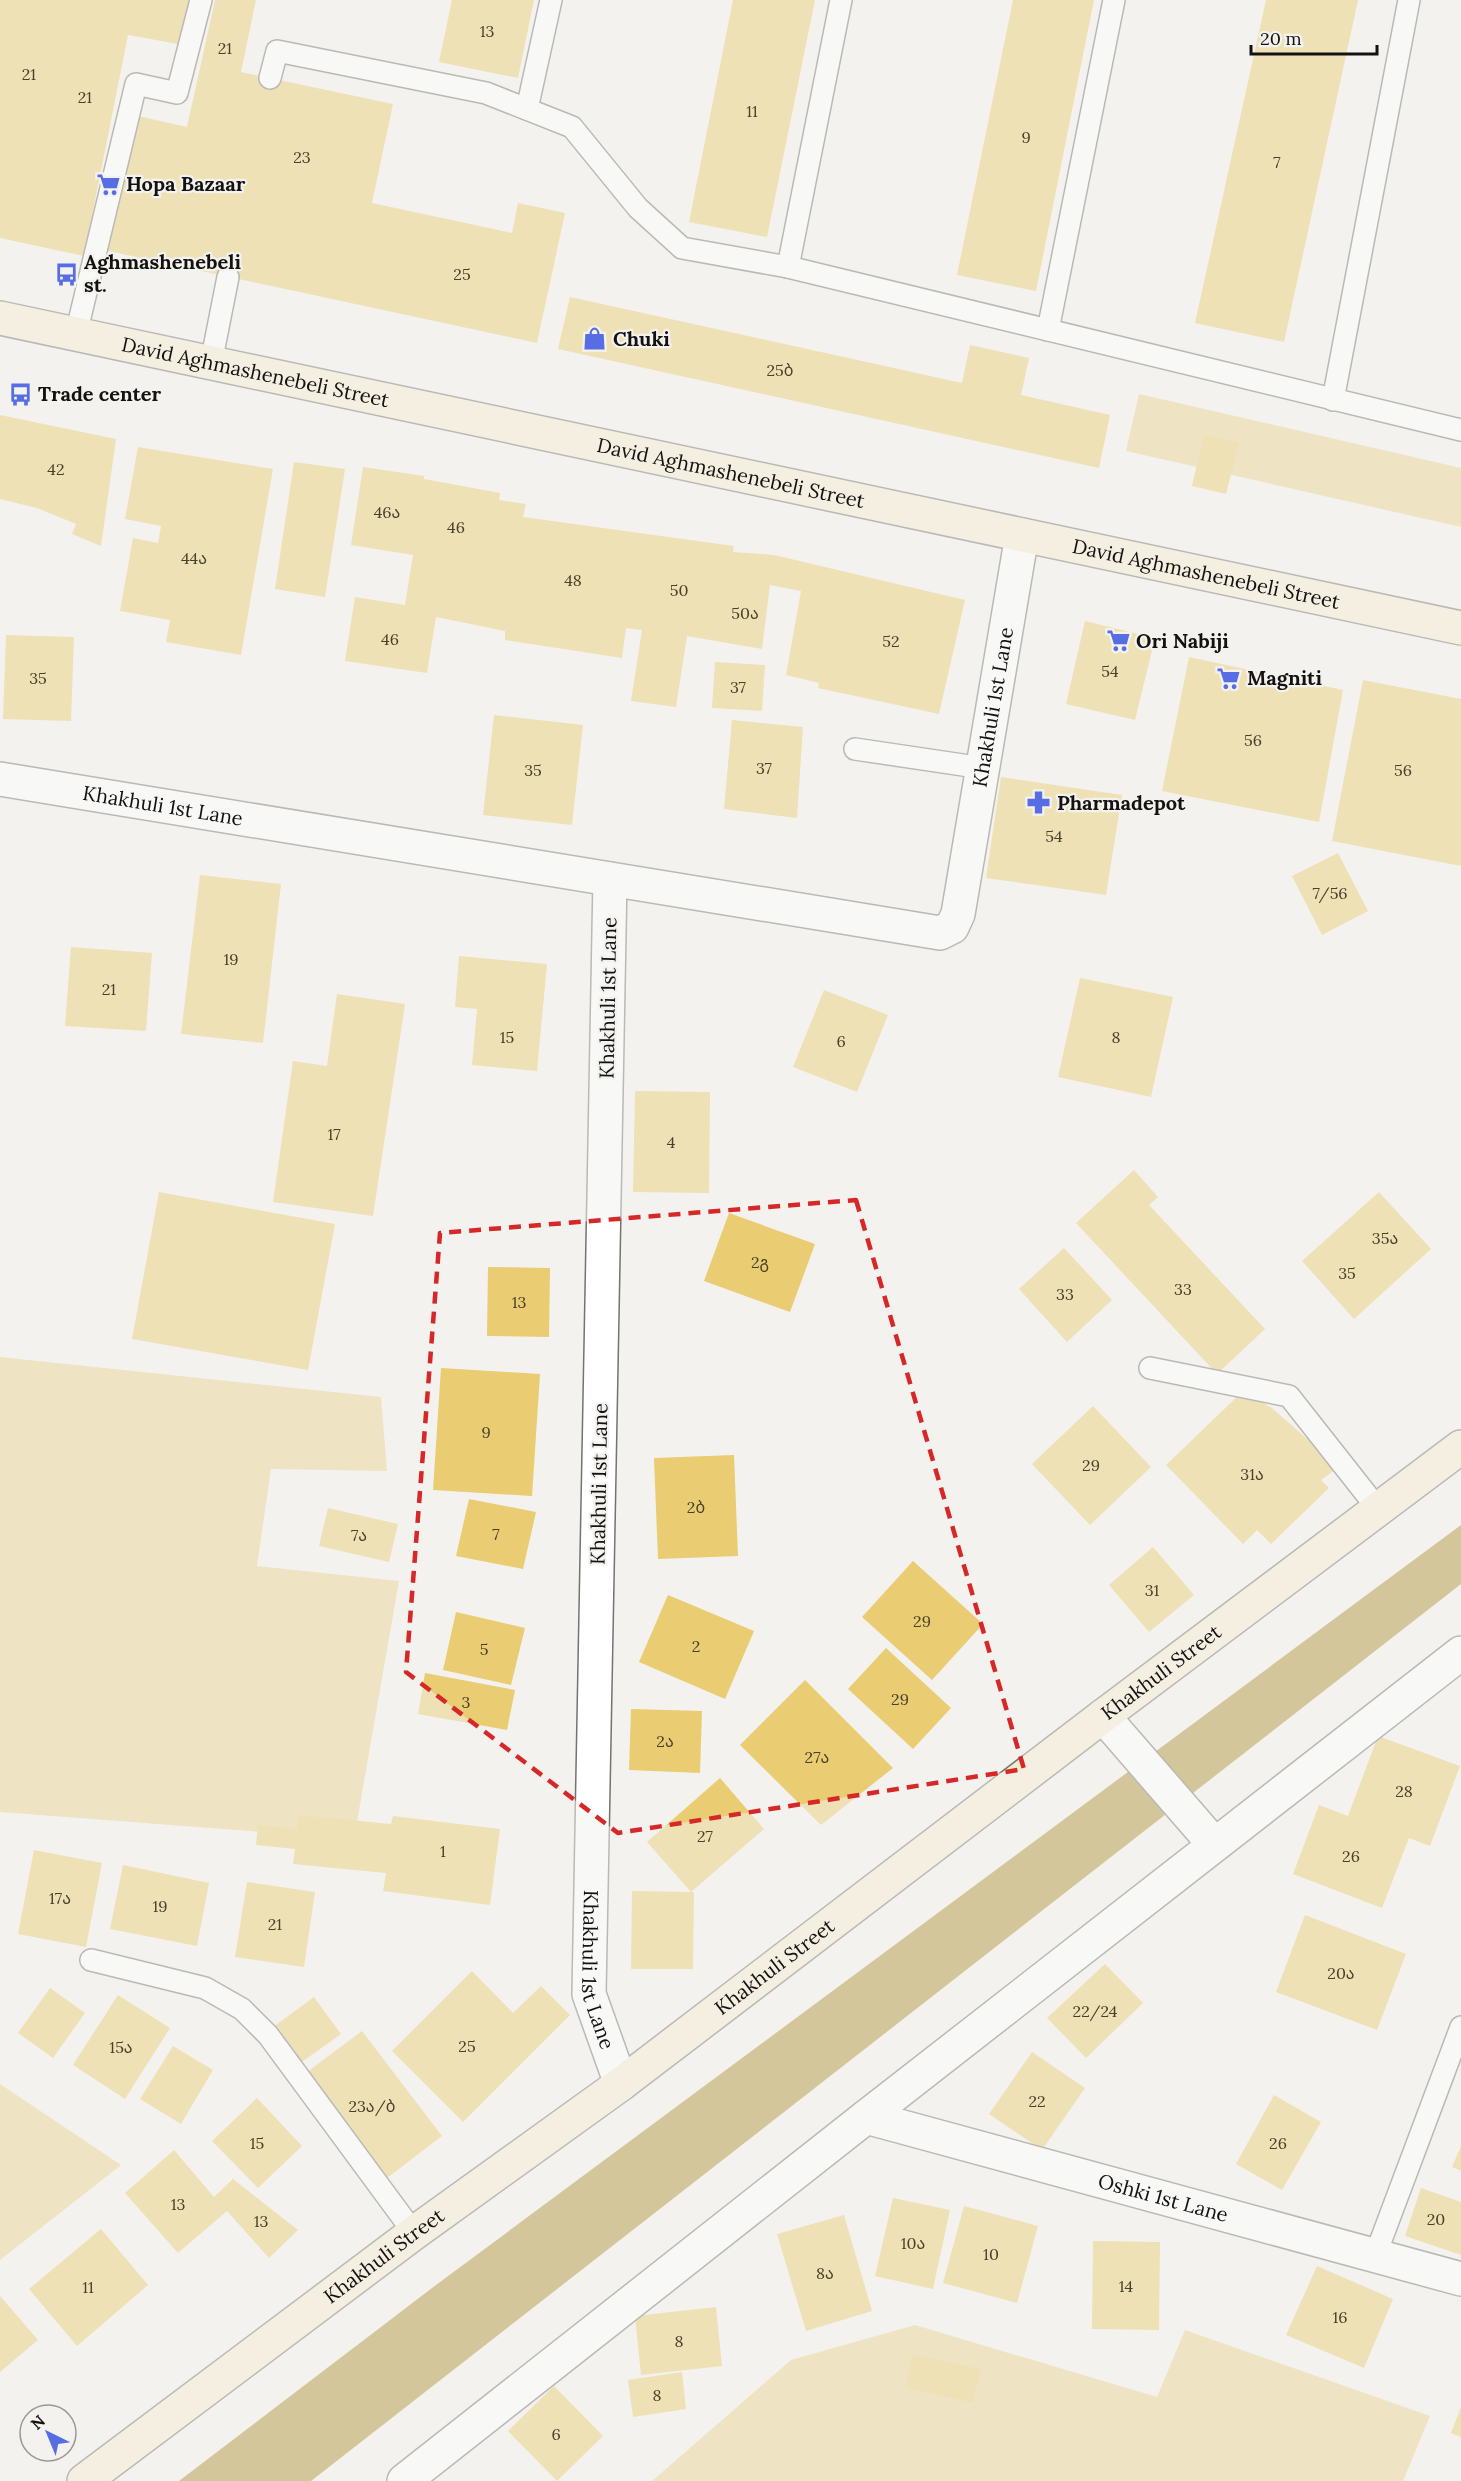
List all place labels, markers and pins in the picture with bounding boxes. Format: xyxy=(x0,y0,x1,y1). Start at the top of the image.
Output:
supermarket icon: Hopa Bazaar xyxy=(95,171,121,197)
place label: Hopa Bazaar xyxy=(126,171,246,196)
place label: Aghmashenebeli st. xyxy=(84,249,241,297)
bus stop icon: Aghmashenebeli st. xyxy=(53,261,79,287)
shop icon: Chuki xyxy=(582,326,608,352)
place label: Chuki xyxy=(613,326,670,351)
bus stop icon: Trade center xyxy=(7,381,33,407)
place label: Trade center xyxy=(38,381,162,406)
supermarket icon: Ori Nabiji xyxy=(1105,628,1131,654)
place label: Ori Nabiji xyxy=(1136,628,1229,653)
supermarket icon: Magniti xyxy=(1216,665,1242,691)
place label: Magniti xyxy=(1247,665,1322,690)
pharmacy icon: Pharmadepot xyxy=(1026,790,1052,816)
place label: Pharmadepot xyxy=(1057,790,1186,815)

